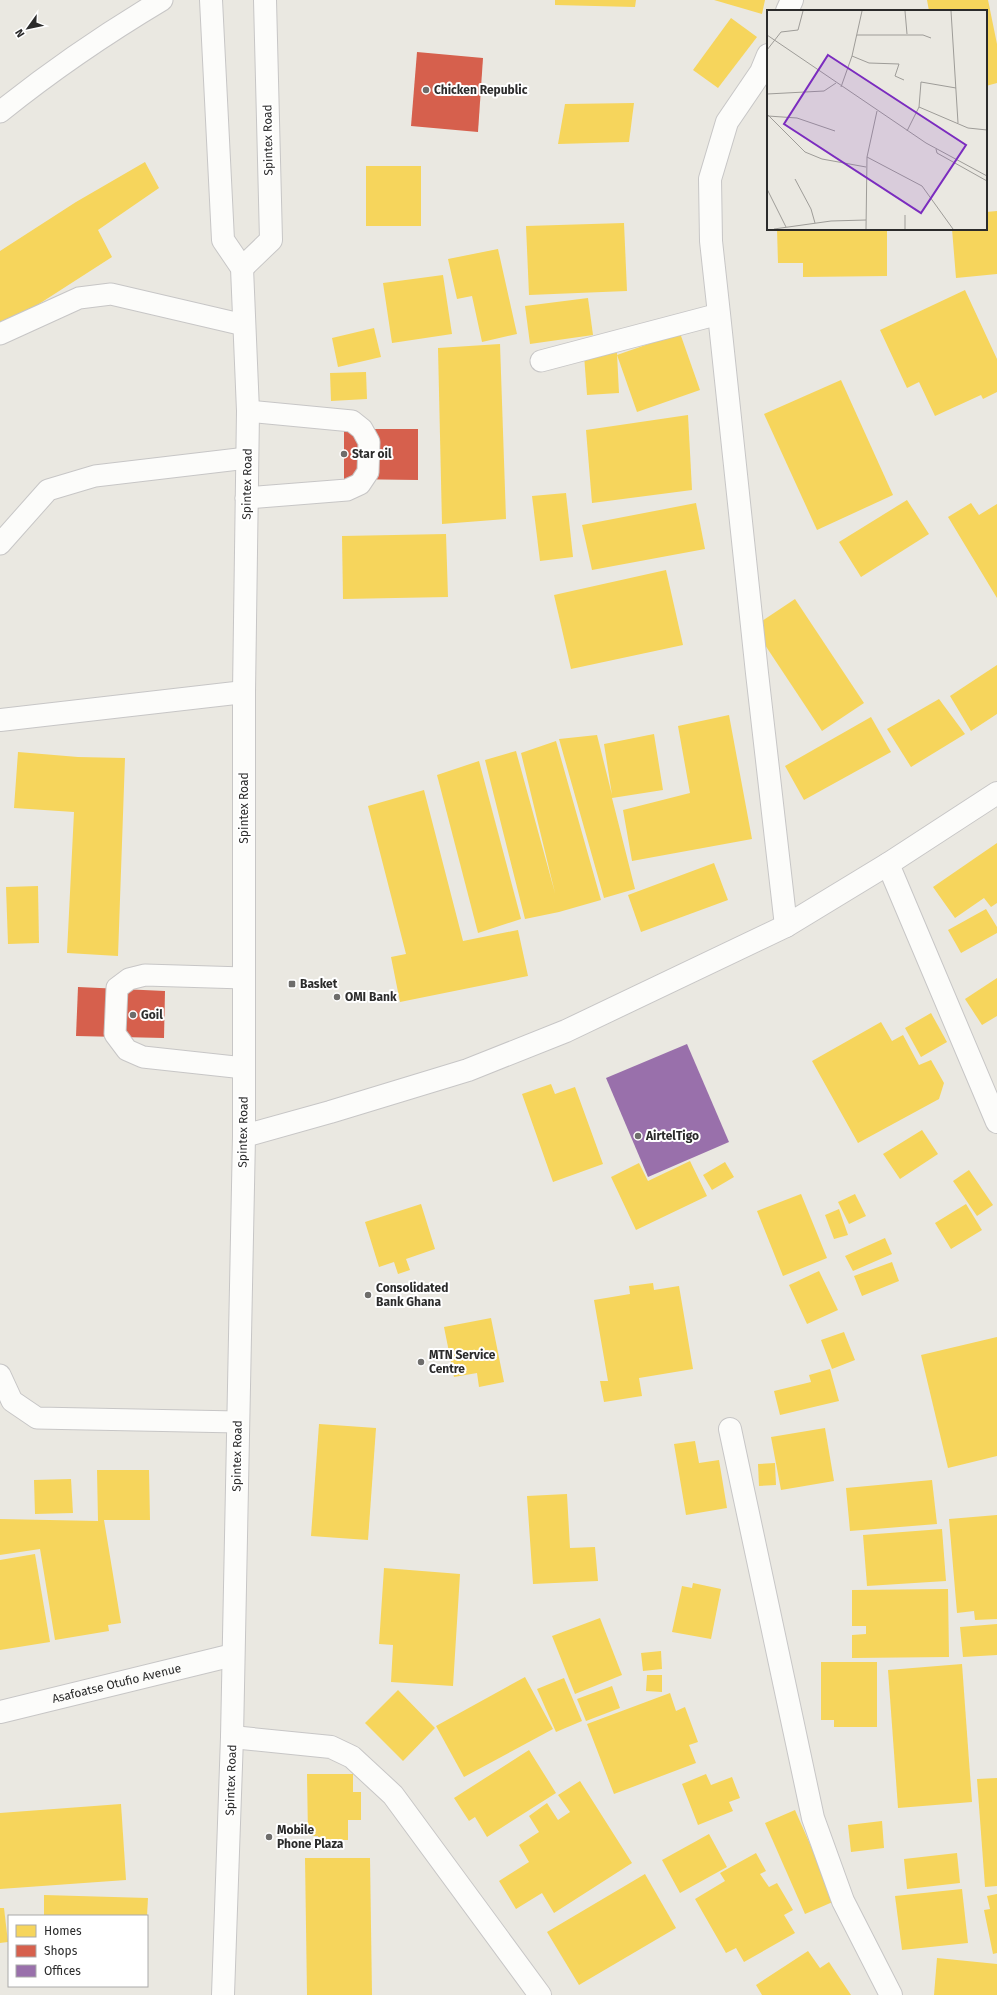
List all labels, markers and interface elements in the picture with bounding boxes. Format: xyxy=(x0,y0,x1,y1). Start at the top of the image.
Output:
north arrow xyxy=(8,8,48,48)
inset map xyxy=(767,10,987,230)
text: N xyxy=(13,27,27,40)
place label: Chicken Republic xyxy=(434,83,528,97)
marker: Chicken Republic xyxy=(421,85,431,95)
street label: Spintex Road xyxy=(260,104,276,176)
place label: Star oil xyxy=(352,447,392,461)
street label: Spintex Road xyxy=(239,448,255,520)
marker: Star oil xyxy=(339,449,349,459)
street label: Spintex Road xyxy=(237,772,251,844)
place label: Basket xyxy=(300,977,338,991)
marker: Basket xyxy=(287,979,297,989)
place label: OMI Bank xyxy=(345,990,397,1004)
marker: OMI Bank xyxy=(332,992,342,1002)
place label: Goil xyxy=(141,1008,163,1022)
marker: Goil xyxy=(128,1010,138,1020)
street label: Spintex Road xyxy=(235,1096,251,1168)
place label: AirtelTigo xyxy=(645,1129,699,1143)
marker: AirtelTigo xyxy=(633,1131,643,1141)
place label: Consolidated Bank Ghana xyxy=(376,1281,448,1309)
marker: Consolidated Bank Ghana xyxy=(363,1290,373,1300)
place label: MTN Service Centre xyxy=(429,1348,496,1376)
marker: MTN Service Centre xyxy=(416,1357,426,1367)
street label: Spintex Road xyxy=(229,1420,245,1492)
street label: Asafoatse Otufio Avenue xyxy=(51,1661,183,1706)
street label: Spintex Road xyxy=(223,1744,239,1816)
place label: Mobile Phone Plaza xyxy=(277,1823,344,1851)
marker: Mobile Phone Plaza xyxy=(264,1832,274,1842)
legend xyxy=(8,1915,148,1987)
text: Homes xyxy=(44,1924,82,1938)
text: Shops xyxy=(44,1944,78,1958)
text: Offices xyxy=(44,1964,81,1978)

